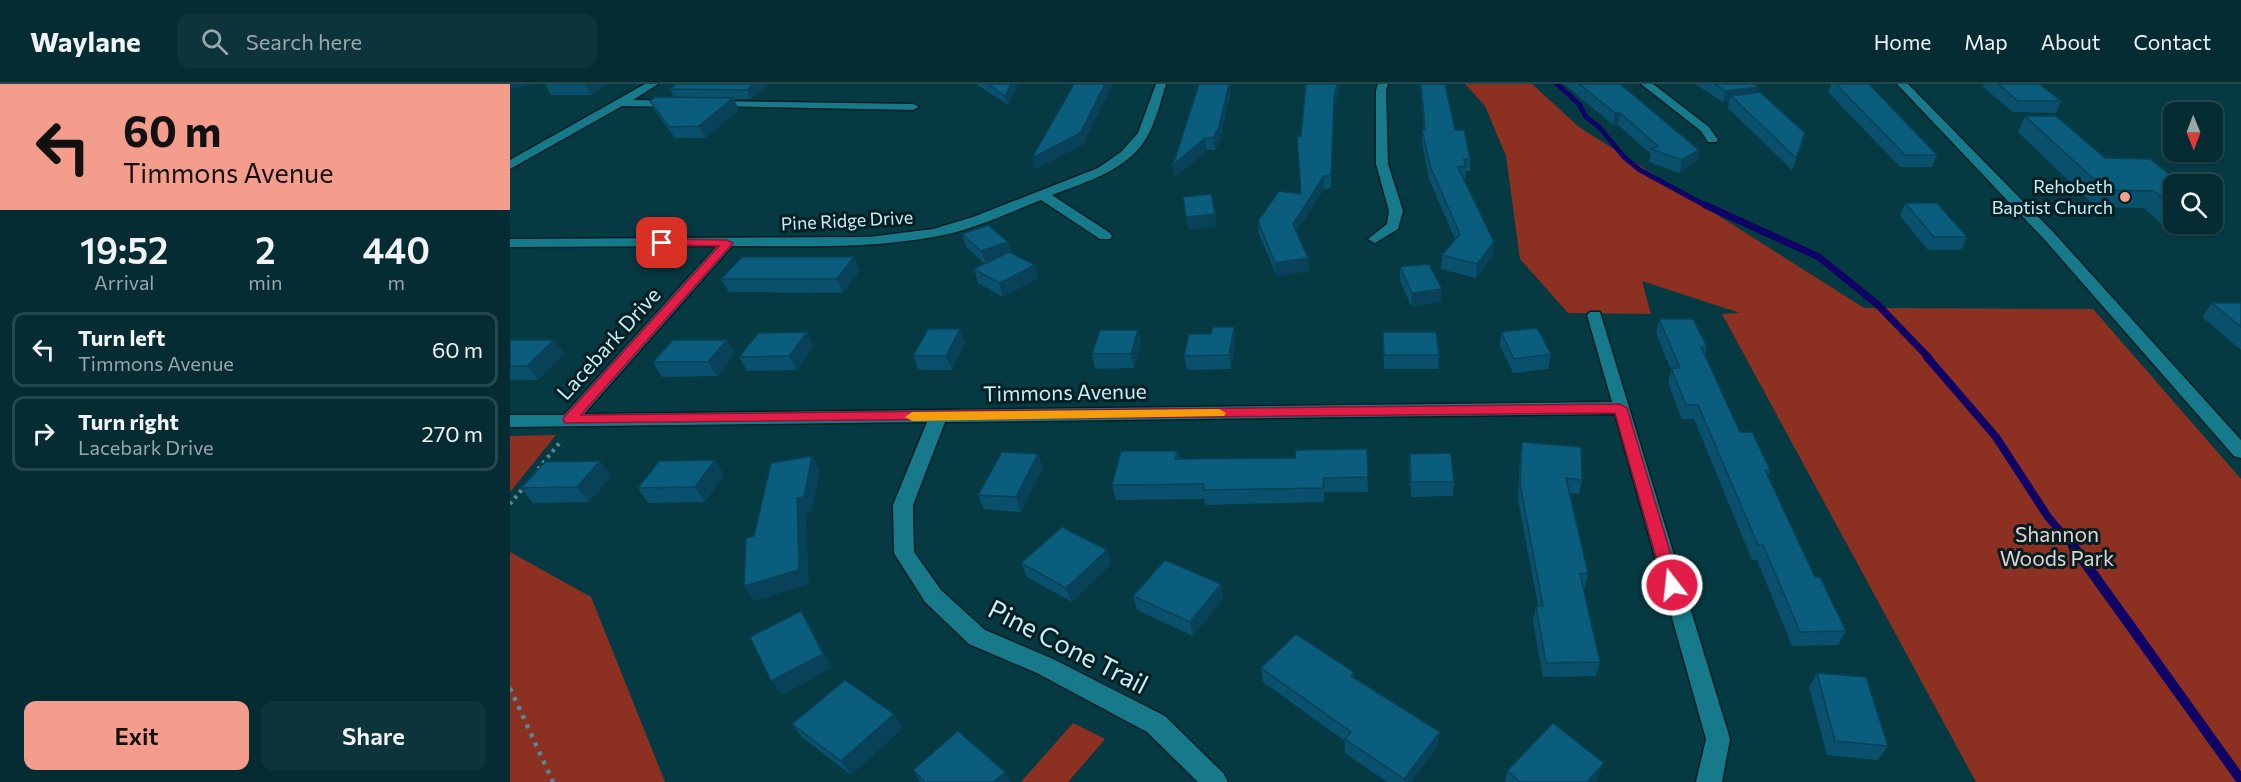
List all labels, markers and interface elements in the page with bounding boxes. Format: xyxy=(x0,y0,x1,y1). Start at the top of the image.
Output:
search box xyxy=(177,14,597,68)
text: Waylane xyxy=(30,24,141,58)
icon: search xyxy=(198,25,231,58)
text: Search here xyxy=(246,28,362,55)
text: Home xyxy=(1874,29,1931,54)
text: Map xyxy=(1964,29,2008,54)
text: About xyxy=(2041,29,2100,54)
text: Contact xyxy=(2133,29,2211,54)
north arrow xyxy=(2163,102,2223,162)
map controls xyxy=(2163,102,2223,234)
text: 60 m xyxy=(123,104,222,156)
icon: left xyxy=(24,108,102,186)
text: Timmons Avenue xyxy=(123,156,333,189)
button: search xyxy=(2163,174,2223,234)
place label: Rehobeth Baptist Church xyxy=(1992,175,2113,218)
marker: Rehobeth Baptist Church xyxy=(2118,190,2132,204)
street label: Pine Ridge Drive xyxy=(780,206,914,234)
pin xyxy=(636,217,687,268)
icon: arrive xyxy=(645,226,678,259)
text: 19:52 xyxy=(80,227,168,271)
text: 2 xyxy=(255,227,276,271)
text: 440 xyxy=(362,227,430,271)
text: Arrival xyxy=(94,270,154,294)
text: min xyxy=(248,270,282,294)
text: m xyxy=(387,270,405,294)
street label: Lacebark Drive xyxy=(551,282,665,404)
text: Turn left xyxy=(78,324,165,351)
icon: left xyxy=(27,333,60,366)
text: 60 m xyxy=(432,336,483,363)
text: Timmons Avenue xyxy=(78,351,234,375)
street label: Timmons Avenue xyxy=(983,378,1147,405)
text: Turn right xyxy=(78,408,179,435)
icon: right xyxy=(27,417,60,450)
text: 270 m xyxy=(422,420,483,447)
text: Lacebark Drive xyxy=(78,435,214,459)
park label: Shannon Woods Park xyxy=(2000,521,2114,570)
position arrow xyxy=(1640,553,1704,617)
street label: Pine Cone Trail xyxy=(984,592,1154,699)
button: Exit xyxy=(24,701,249,770)
button: Share xyxy=(261,701,486,770)

